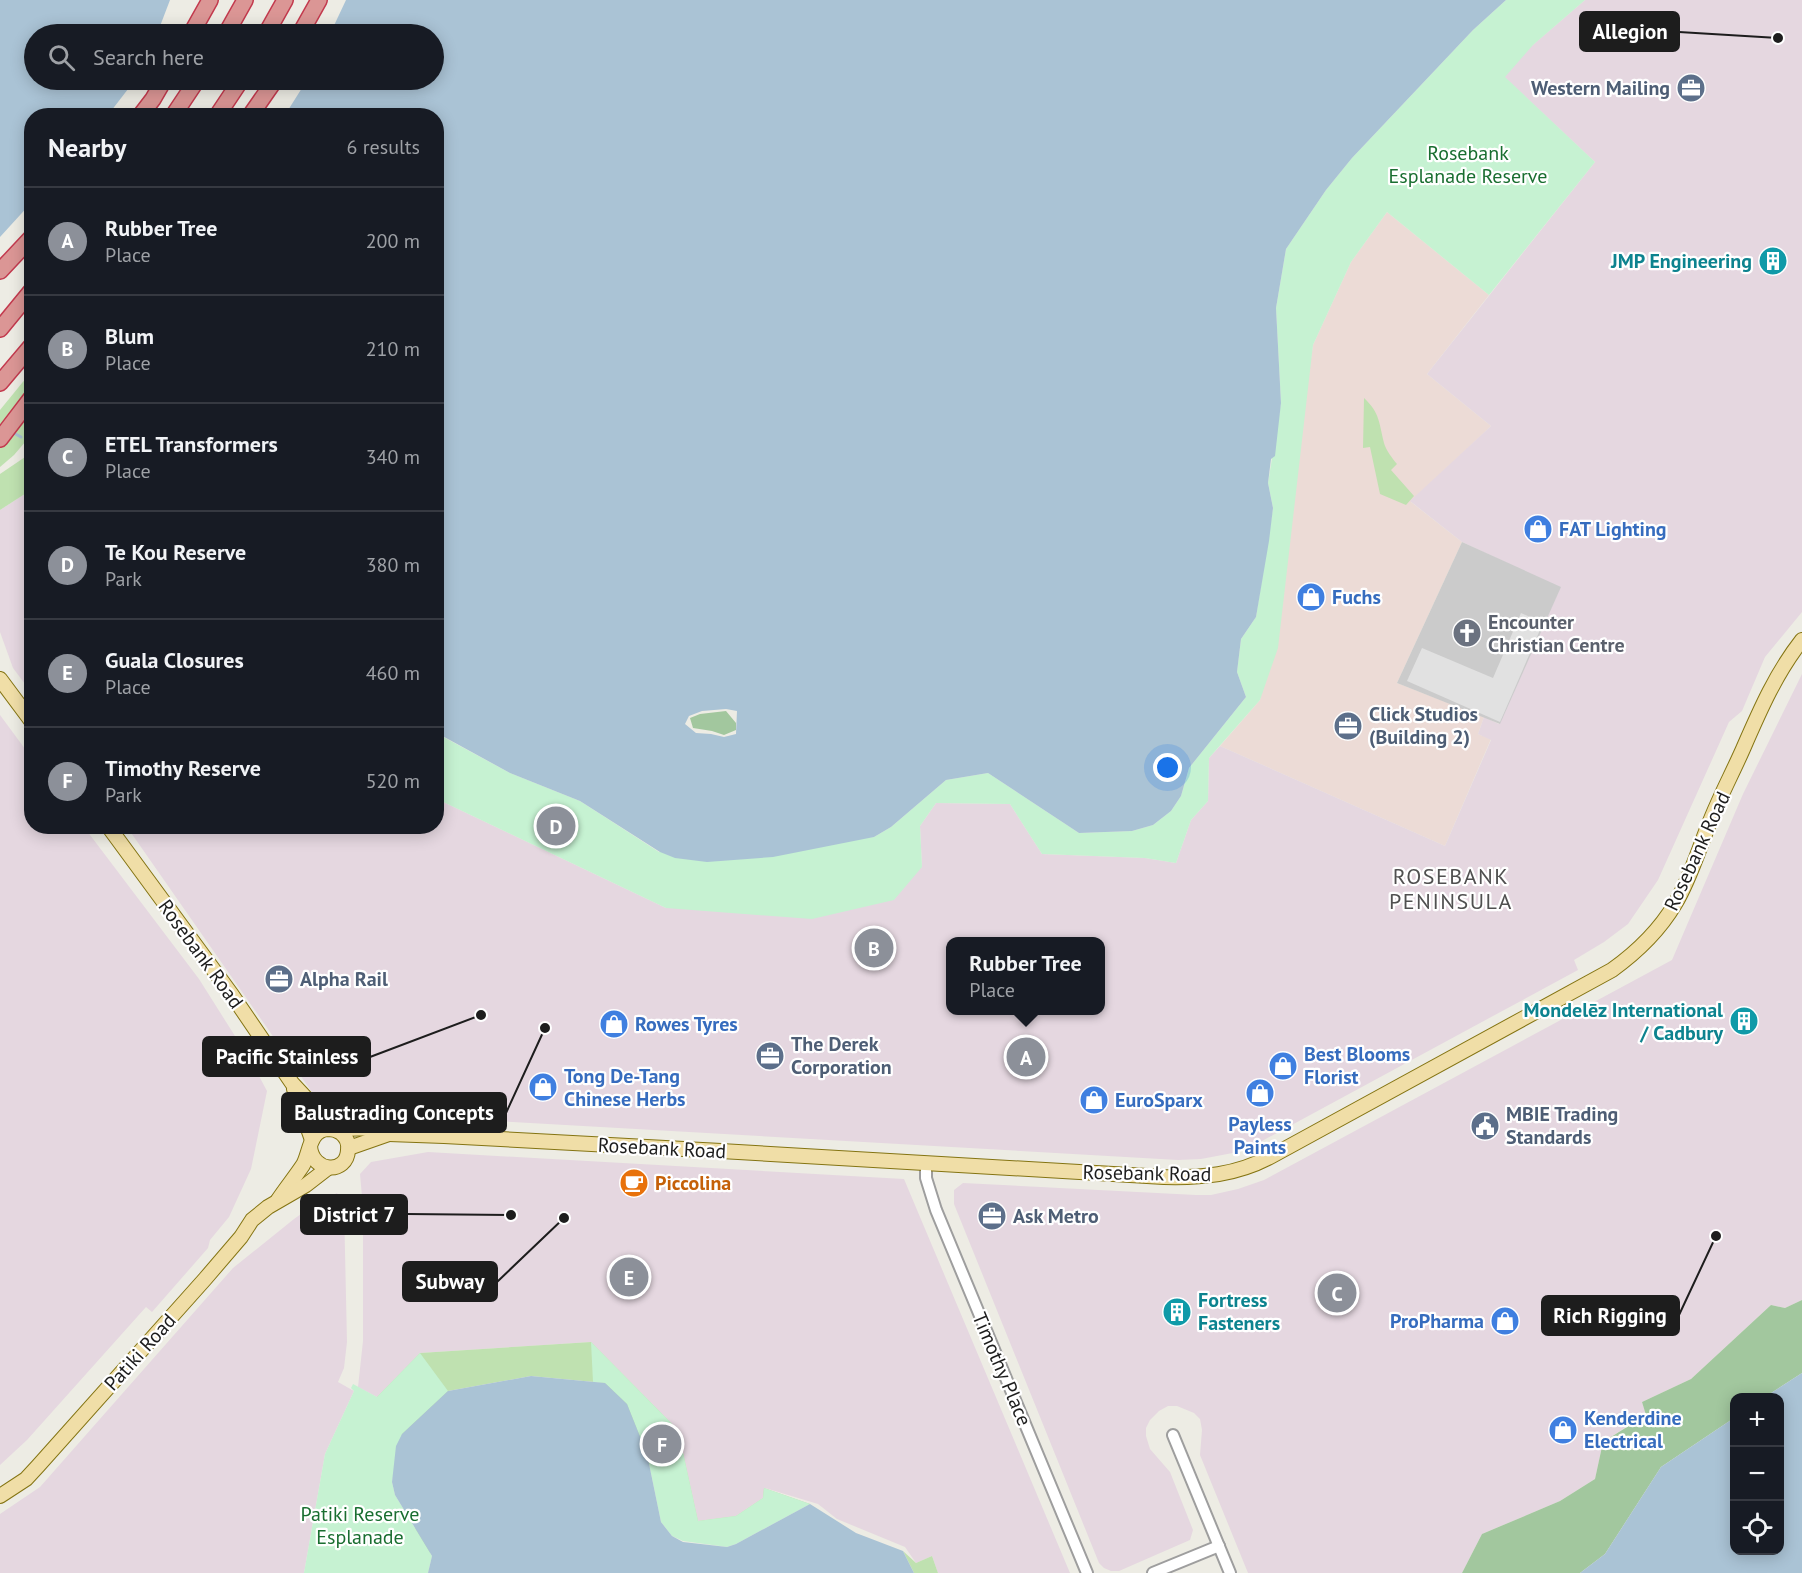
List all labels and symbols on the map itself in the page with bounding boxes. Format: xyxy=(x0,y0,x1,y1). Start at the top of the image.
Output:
callout: Allegion xyxy=(1580,12,1679,51)
text: Allegion xyxy=(1592,18,1668,45)
office icon: Western Mailing xyxy=(1675,72,1707,104)
place label: Western Mailing xyxy=(1531,75,1670,101)
park label: Rosebank Esplanade Reserve xyxy=(1389,140,1547,189)
building icon: JMP Engineering xyxy=(1757,245,1789,277)
place label: JMP Engineering xyxy=(1610,248,1752,274)
shop icon: FAT Lighting xyxy=(1522,513,1554,545)
place label: FAT Lighting xyxy=(1559,516,1667,542)
shop icon: Fuchs xyxy=(1295,581,1327,613)
place label: Fuchs xyxy=(1332,584,1381,610)
place label: Encounter Christian Centre xyxy=(1488,609,1625,658)
church icon: Encounter Christian Centre xyxy=(1451,617,1483,649)
place label: Click Studios (Building 2) xyxy=(1369,701,1478,750)
office icon: Click Studios (Building 2) xyxy=(1332,710,1364,742)
your location xyxy=(1153,753,1182,782)
street label: Rosebank Road xyxy=(1658,787,1736,915)
pin: D xyxy=(536,804,576,848)
district label: ROSEBANK PENINSULA xyxy=(1389,862,1513,915)
street label: Rosebank Road xyxy=(153,894,249,1014)
pin: B xyxy=(854,926,894,970)
office icon: Alpha Rail xyxy=(263,963,295,995)
place label: Alpha Rail xyxy=(300,966,388,992)
place label: Mondelēz International / Cadbury xyxy=(1524,997,1723,1046)
building icon: Mondelēz International / Cadbury xyxy=(1728,1005,1760,1037)
shop icon: Rowes Tyres xyxy=(598,1008,630,1040)
place label: Rowes Tyres xyxy=(635,1011,738,1037)
place label: The Derek Corporation xyxy=(791,1031,892,1080)
pin: A xyxy=(1006,1034,1046,1080)
callout: Pacific Stainless xyxy=(203,1037,370,1076)
office icon: The Derek Corporation xyxy=(754,1040,786,1072)
place label: Best Blooms Florist xyxy=(1304,1041,1410,1090)
text: Pacific Stainless xyxy=(216,1043,358,1070)
shop icon: Best Blooms Florist xyxy=(1267,1050,1299,1082)
place label: Tong De-Tang Chinese Herbs xyxy=(564,1063,686,1112)
shop icon: Tong De-Tang Chinese Herbs xyxy=(527,1071,559,1103)
shop icon: Payless Paints xyxy=(1244,1077,1276,1109)
shop icon: EuroSparx xyxy=(1078,1084,1110,1116)
place label: EuroSparx xyxy=(1115,1087,1203,1113)
callout: Balustrading Concepts xyxy=(282,1093,506,1132)
text: Balustrading Concepts xyxy=(294,1099,494,1126)
place label: MBIE Trading Standards xyxy=(1506,1101,1618,1150)
public building icon: MBIE Trading Standards xyxy=(1469,1110,1501,1142)
place label: Payless Paints xyxy=(1228,1111,1292,1160)
street label: Rosebank Road xyxy=(597,1132,727,1164)
street label: Rosebank Road xyxy=(1083,1159,1211,1187)
cafe icon: Piccolina xyxy=(618,1167,650,1199)
place label: Piccolina xyxy=(655,1170,731,1196)
callout: District 7 xyxy=(301,1195,407,1234)
office icon: Ask Metro xyxy=(976,1200,1008,1232)
text: District 7 xyxy=(313,1201,395,1228)
place label: Ask Metro xyxy=(1013,1203,1099,1229)
pin: E xyxy=(610,1254,648,1300)
callout: Subway xyxy=(403,1262,497,1301)
text: Subway xyxy=(415,1268,486,1295)
pin: C xyxy=(1318,1270,1356,1316)
place label: Fortress Fasteners xyxy=(1198,1287,1280,1336)
building icon: Fortress Fasteners xyxy=(1161,1296,1193,1328)
callout: Rich Rigging xyxy=(1542,1296,1679,1335)
text: Rich Rigging xyxy=(1553,1302,1667,1329)
shop icon: ProPharma xyxy=(1489,1305,1521,1337)
street label: Patiki Road xyxy=(98,1308,182,1396)
street label: Timothy Place xyxy=(966,1308,1038,1430)
place label: ProPharma xyxy=(1390,1308,1484,1334)
place label: Kenderdine Electrical xyxy=(1584,1405,1682,1454)
shop icon: Kenderdine Electrical xyxy=(1547,1414,1579,1446)
pin: F xyxy=(642,1422,682,1466)
park label: Patiki Reserve Esplanade xyxy=(301,1501,419,1550)

